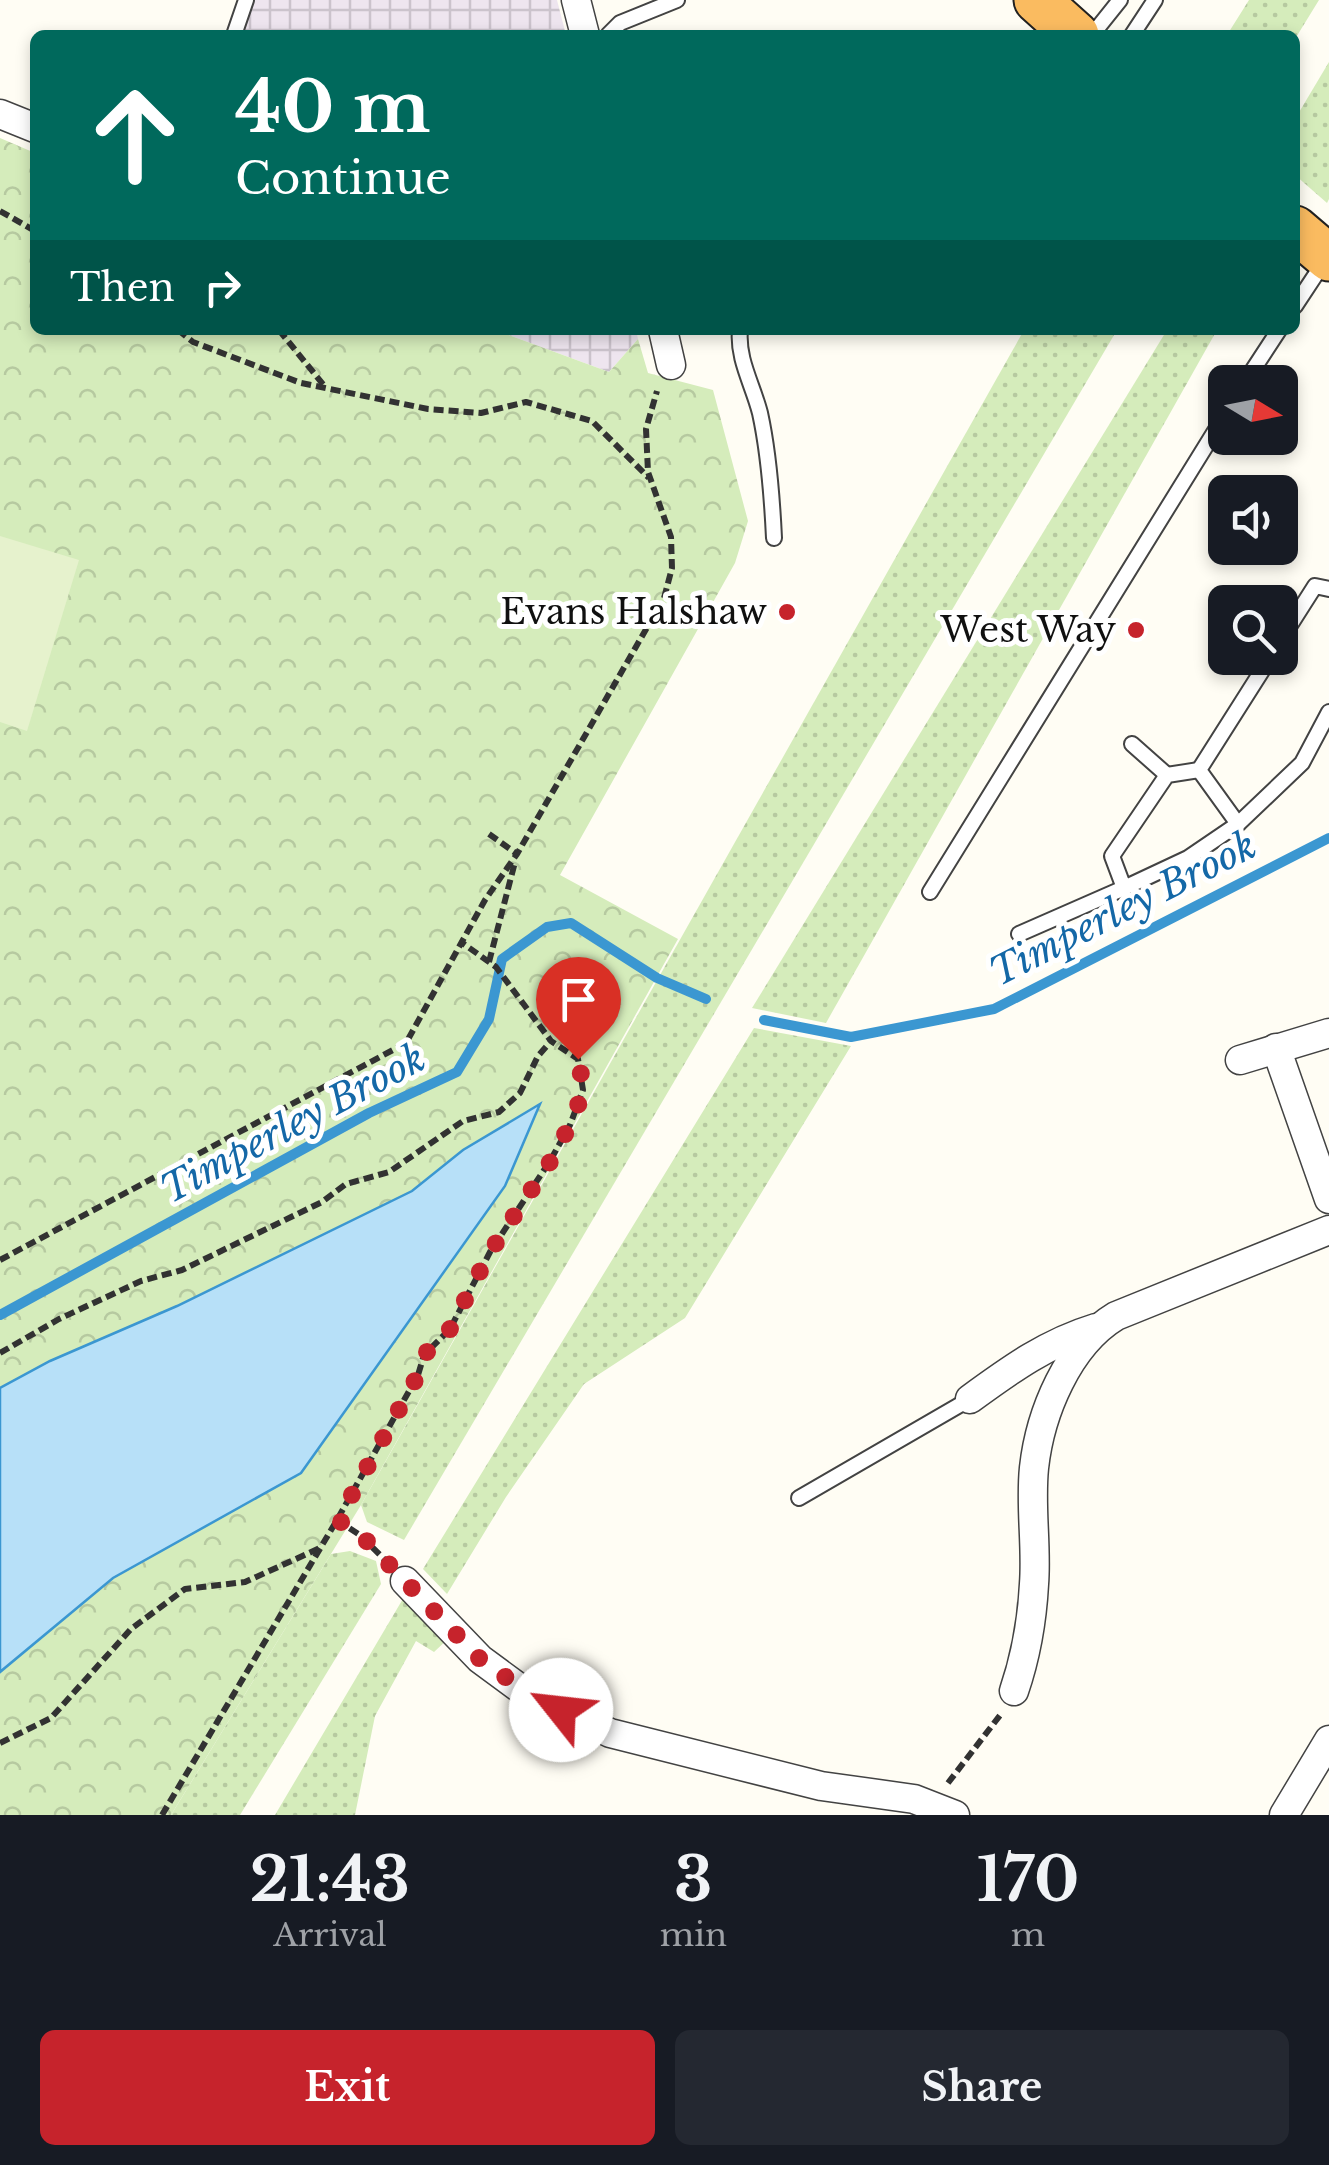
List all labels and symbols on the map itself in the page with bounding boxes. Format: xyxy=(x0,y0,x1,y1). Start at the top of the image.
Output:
north arrow xyxy=(1208,365,1298,455)
place label: Evans Halshaw xyxy=(500,590,767,633)
marker: Evans Halshaw xyxy=(776,601,798,623)
place label: West Way xyxy=(940,608,1116,651)
marker: West Way xyxy=(1125,619,1147,641)
water label: Timperley Brook xyxy=(982,821,1264,996)
pin xyxy=(536,957,621,1060)
water label: Timperley Brook xyxy=(152,1034,433,1213)
position arrow xyxy=(509,1658,613,1762)

